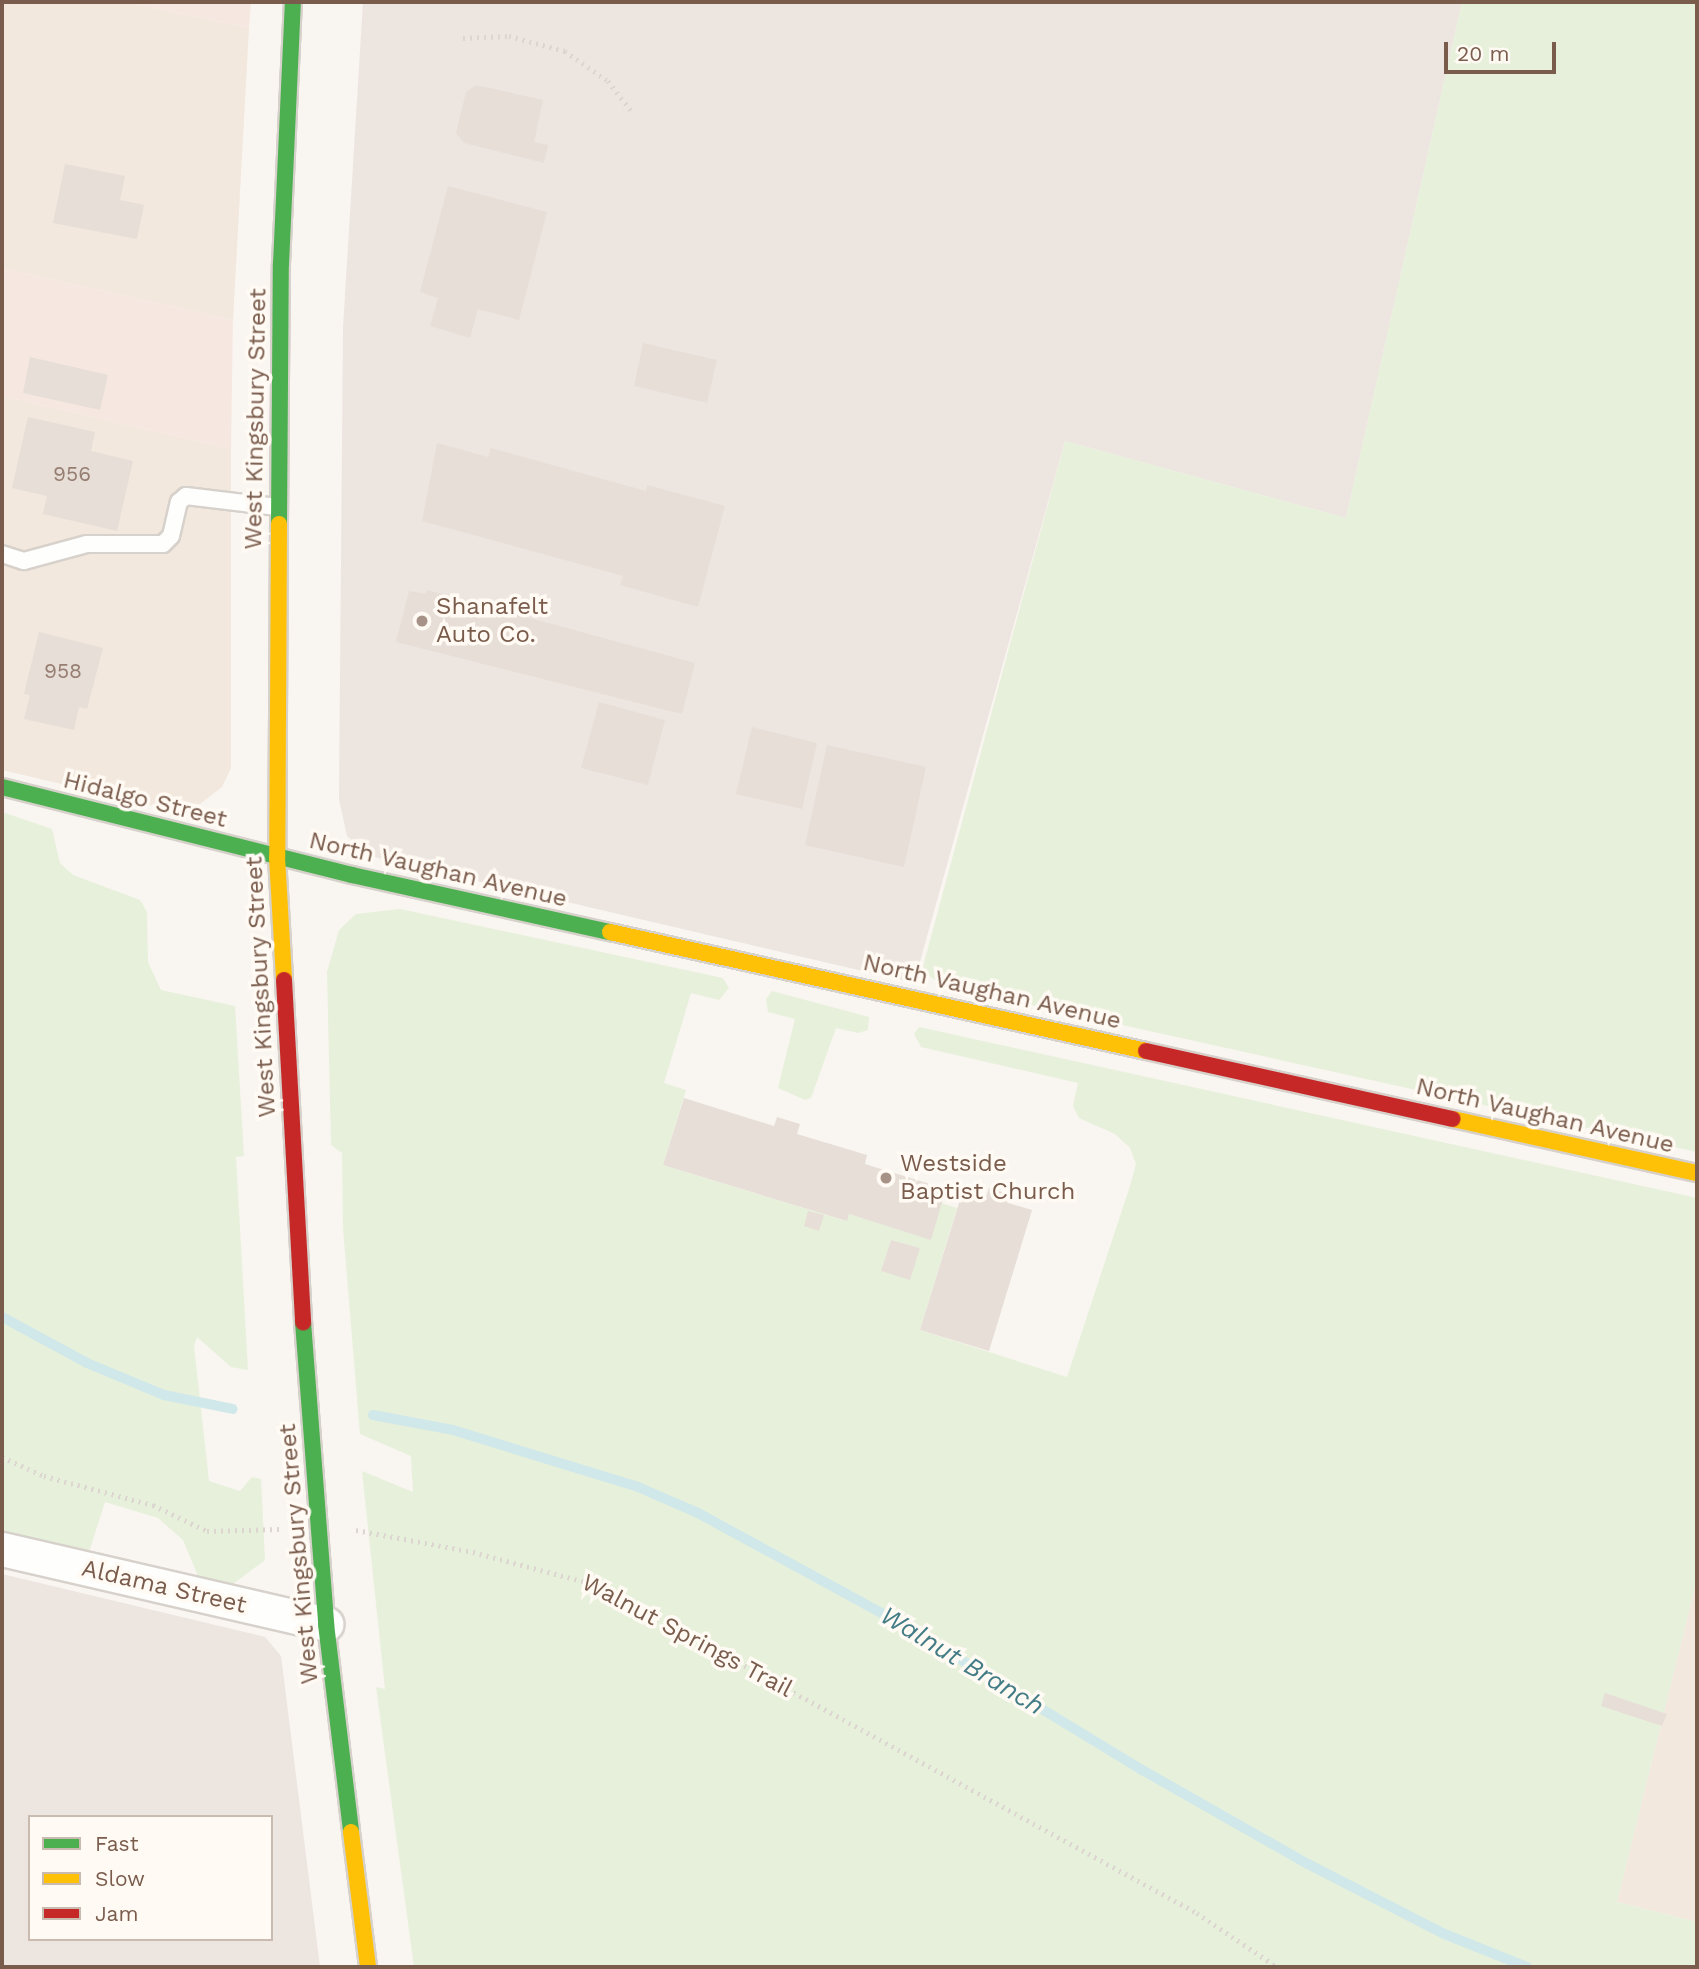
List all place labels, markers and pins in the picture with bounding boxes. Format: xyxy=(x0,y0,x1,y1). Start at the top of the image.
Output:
place label: Shanafelt Auto Co. xyxy=(436,593,548,649)
marker: Shanafelt Auto Co. xyxy=(414,613,430,629)
place label: Westside Baptist Church xyxy=(900,1150,1075,1206)
marker: Westside Baptist Church xyxy=(878,1170,894,1186)

